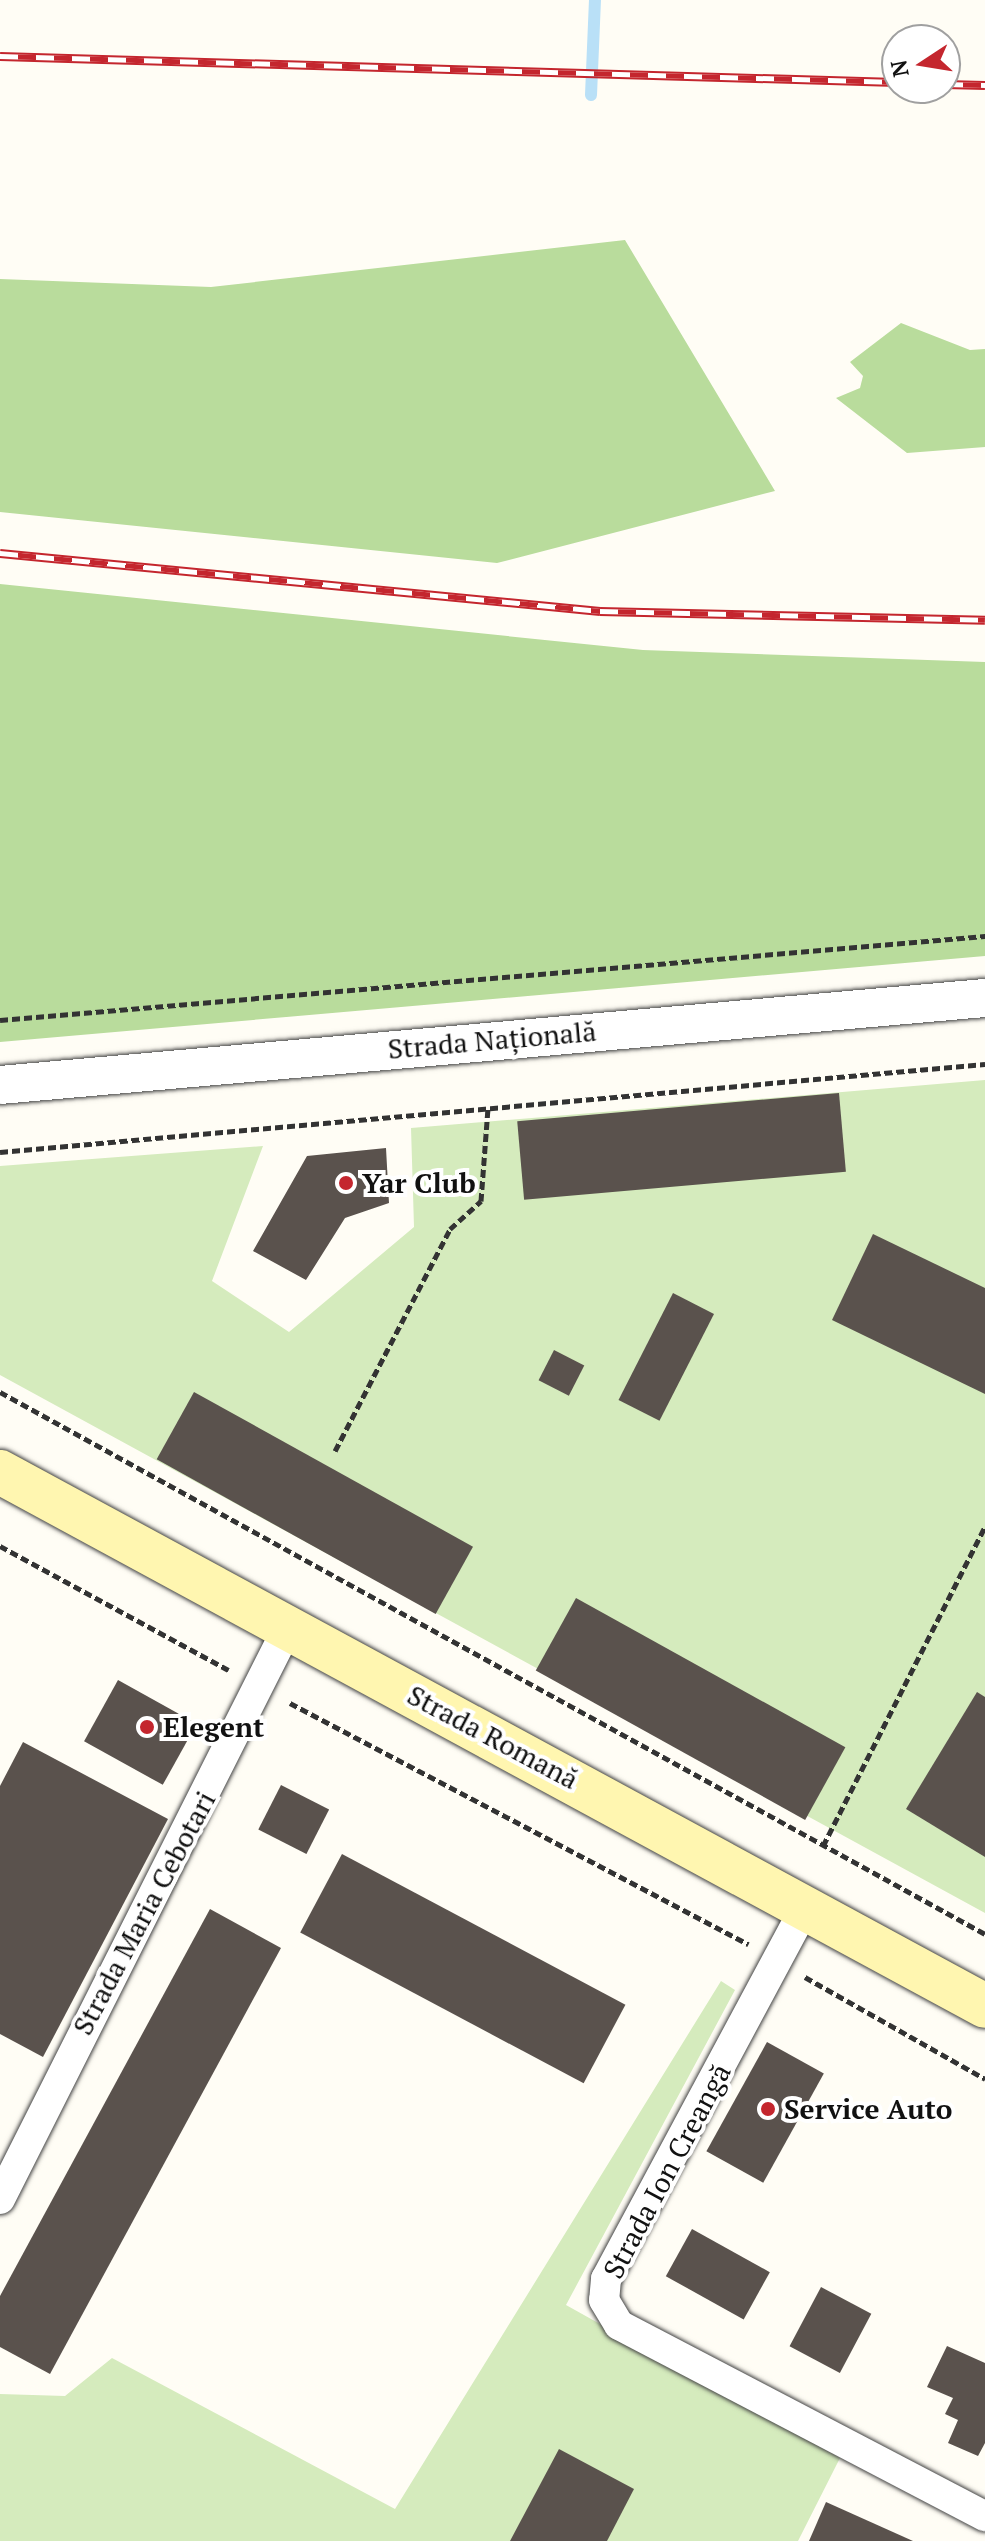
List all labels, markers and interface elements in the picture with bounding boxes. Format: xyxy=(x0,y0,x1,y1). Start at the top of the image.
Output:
north arrow xyxy=(881,24,961,104)
text: N xyxy=(883,58,915,80)
street label: Strada Națională xyxy=(386,1014,598,1066)
place label: Yar Club xyxy=(362,1166,476,1200)
marker: Yar Club xyxy=(337,1174,355,1192)
street label: Strada Romană xyxy=(402,1678,584,1796)
place label: Elegent xyxy=(163,1710,264,1744)
marker: Elegent xyxy=(138,1718,156,1736)
street label: Strada Maria Cebotari xyxy=(66,1786,222,2040)
street label: Strada Ion Creangă xyxy=(596,2058,738,2284)
place label: Service Auto xyxy=(784,2092,953,2126)
marker: Service Auto xyxy=(759,2100,777,2118)

